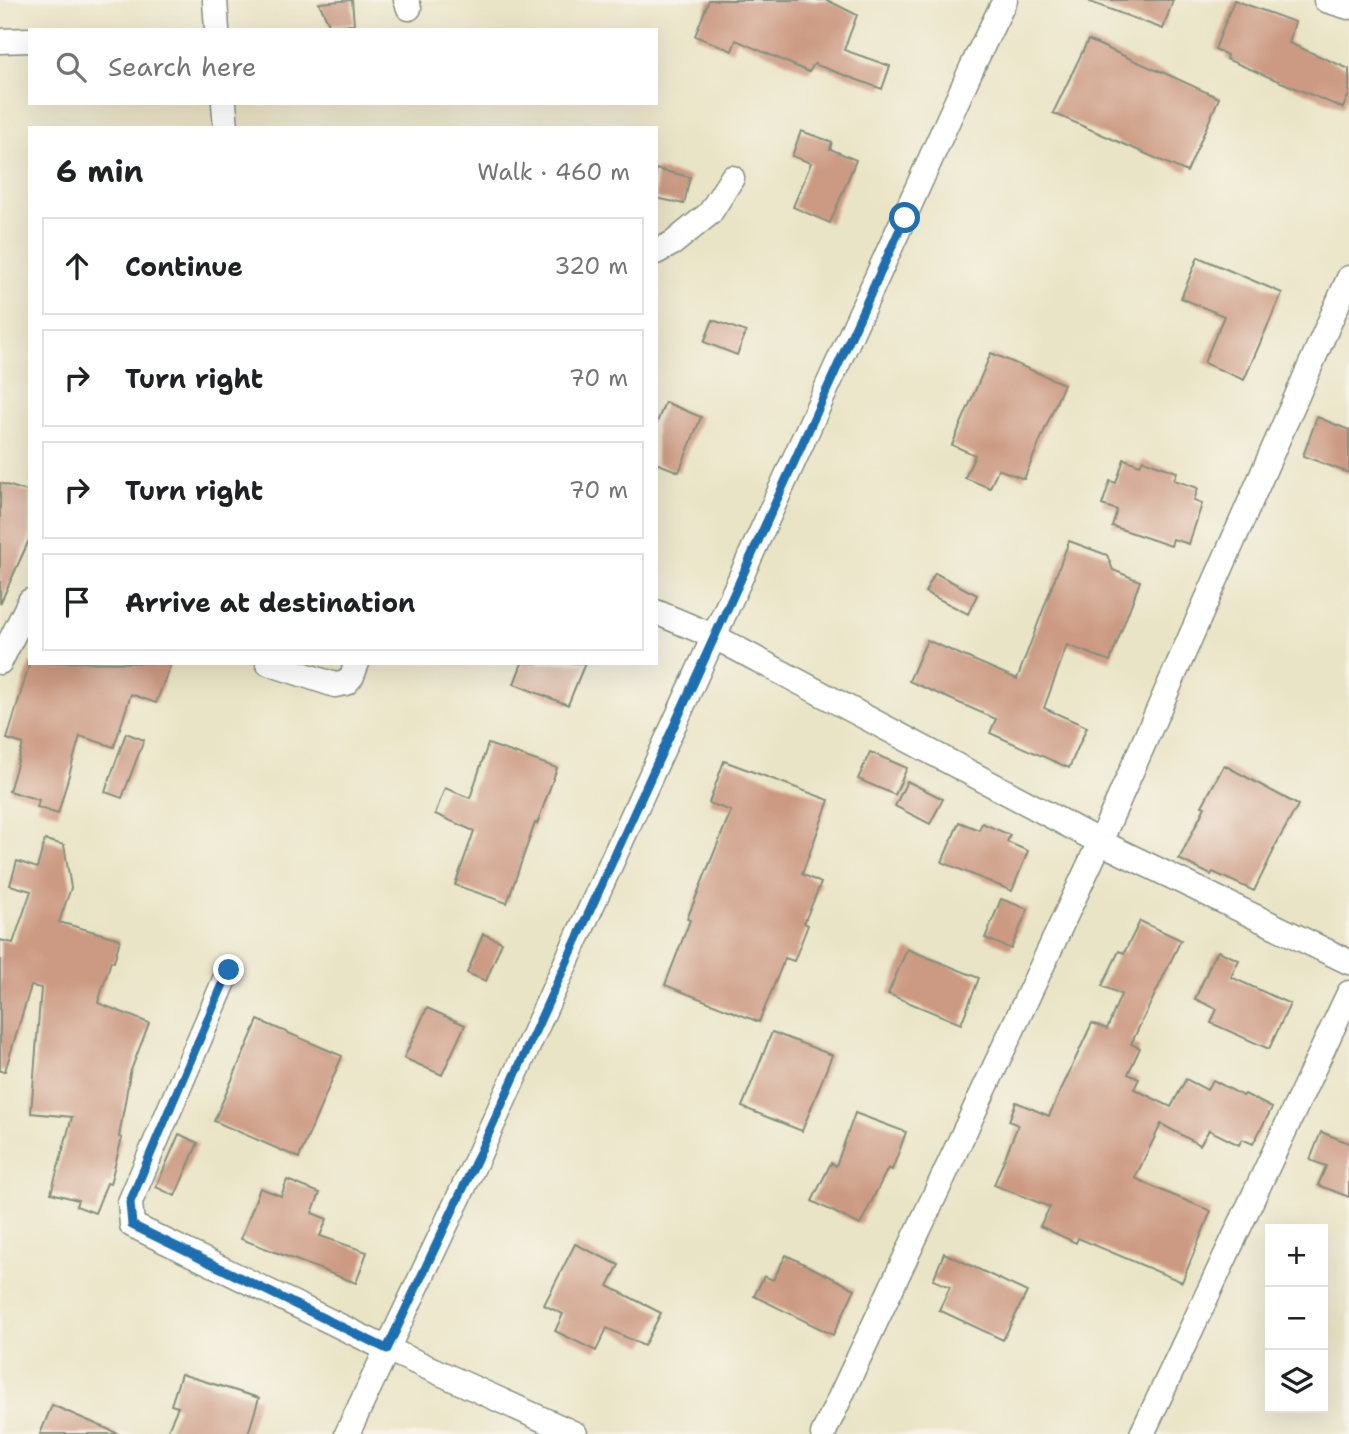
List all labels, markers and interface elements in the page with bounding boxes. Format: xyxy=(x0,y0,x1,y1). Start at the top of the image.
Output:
search box xyxy=(28,28,658,105)
icon: search xyxy=(52,48,90,86)
text: Search here xyxy=(108,49,257,84)
text: 6 min xyxy=(56,151,143,192)
text: Walk · 460 m xyxy=(477,157,630,187)
route start xyxy=(889,202,920,233)
icon: ahead xyxy=(58,247,96,285)
text: Continue xyxy=(125,249,243,284)
text: 320 m xyxy=(554,251,628,281)
icon: right xyxy=(58,359,96,397)
text: Turn right xyxy=(125,361,263,396)
text: 70 m xyxy=(569,363,628,393)
icon: right xyxy=(58,471,96,509)
text: Turn right xyxy=(125,473,263,508)
text: 70 m xyxy=(569,475,628,505)
icon: arrive xyxy=(58,583,96,621)
text: Arrive at destination xyxy=(125,585,415,620)
route end xyxy=(213,954,244,985)
map controls xyxy=(1265,1224,1328,1413)
button: + xyxy=(1265,1224,1328,1287)
button: − xyxy=(1265,1287,1328,1350)
button: layers xyxy=(1265,1350,1328,1413)

